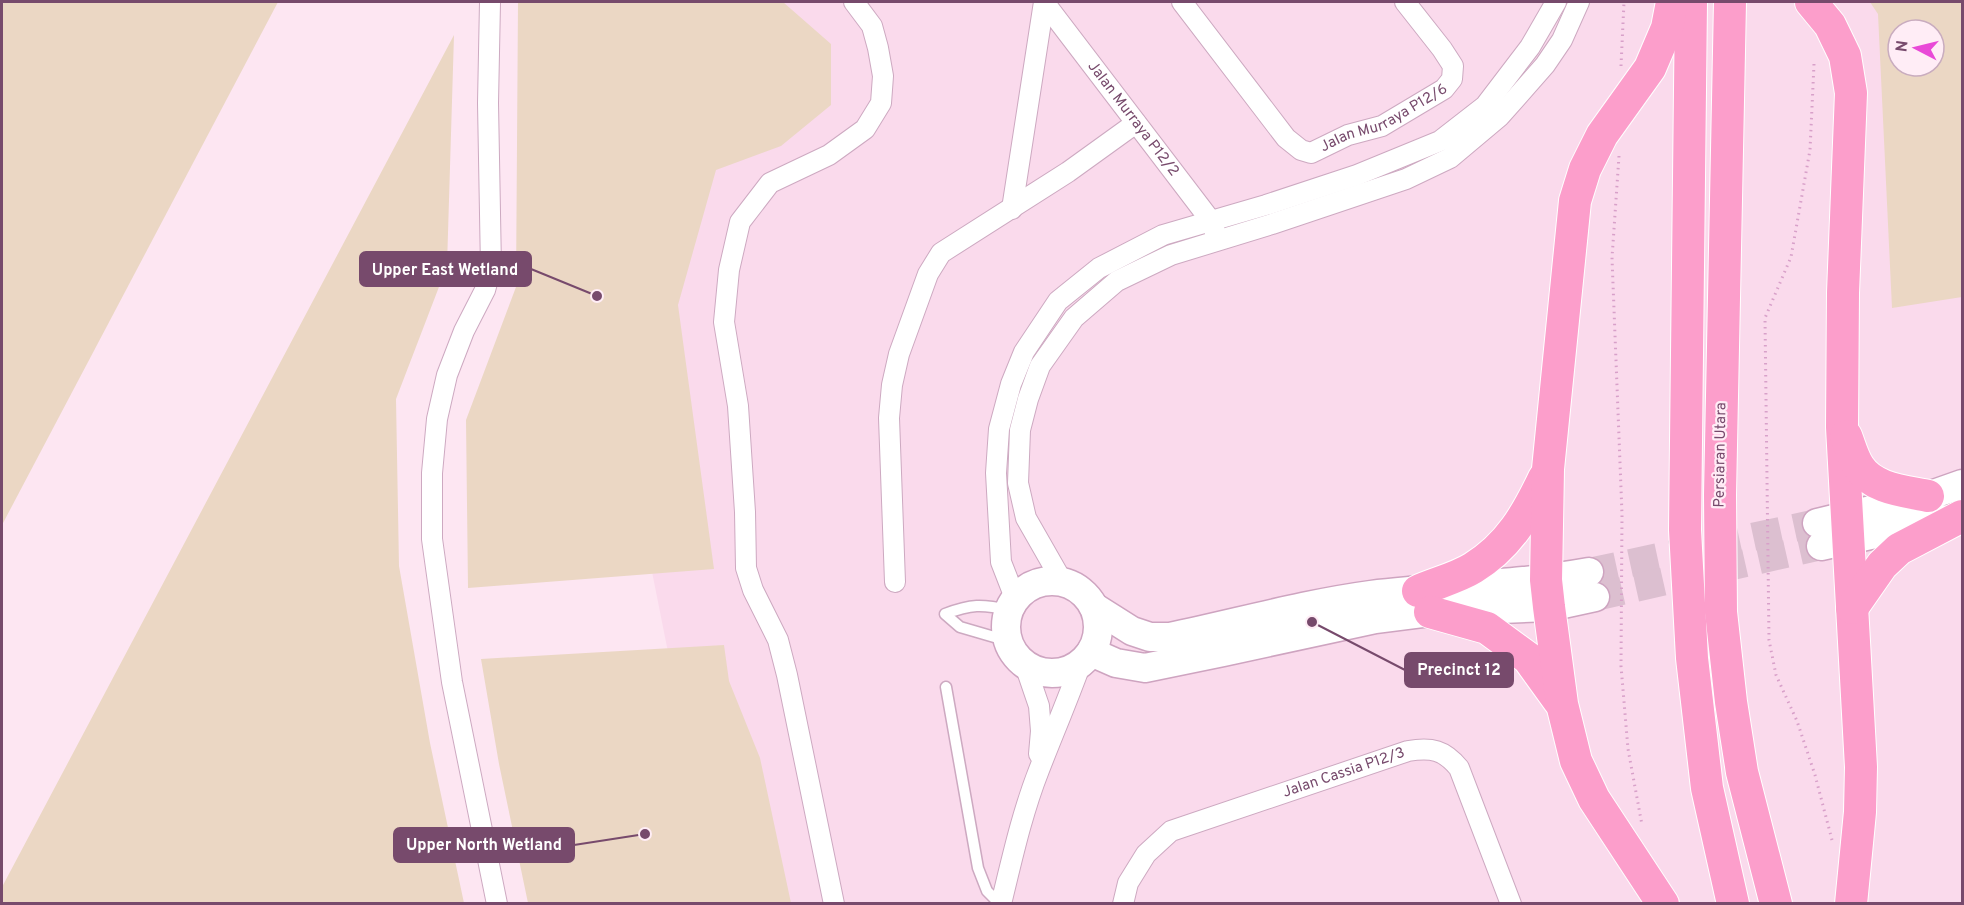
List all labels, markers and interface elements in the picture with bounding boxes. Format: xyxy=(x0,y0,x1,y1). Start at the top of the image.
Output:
north arrow xyxy=(1886,18,1946,78)
text: N xyxy=(1892,39,1914,53)
street label: Jalan Murraya P12/2 xyxy=(1083,58,1183,180)
street label: Jalan Murraya P12/6 xyxy=(1317,80,1451,157)
callout: Upper East Wetland xyxy=(360,252,531,286)
text: Upper East Wetland xyxy=(372,261,518,281)
street label: Persiaran Utara xyxy=(1711,402,1731,508)
callout: Precinct 12 xyxy=(1405,653,1513,687)
text: Precinct 12 xyxy=(1417,661,1501,681)
street label: Jalan Cassia P12/3 xyxy=(1280,743,1407,802)
callout: Upper North Wetland xyxy=(394,828,574,862)
text: Upper North Wetland xyxy=(406,836,562,856)

